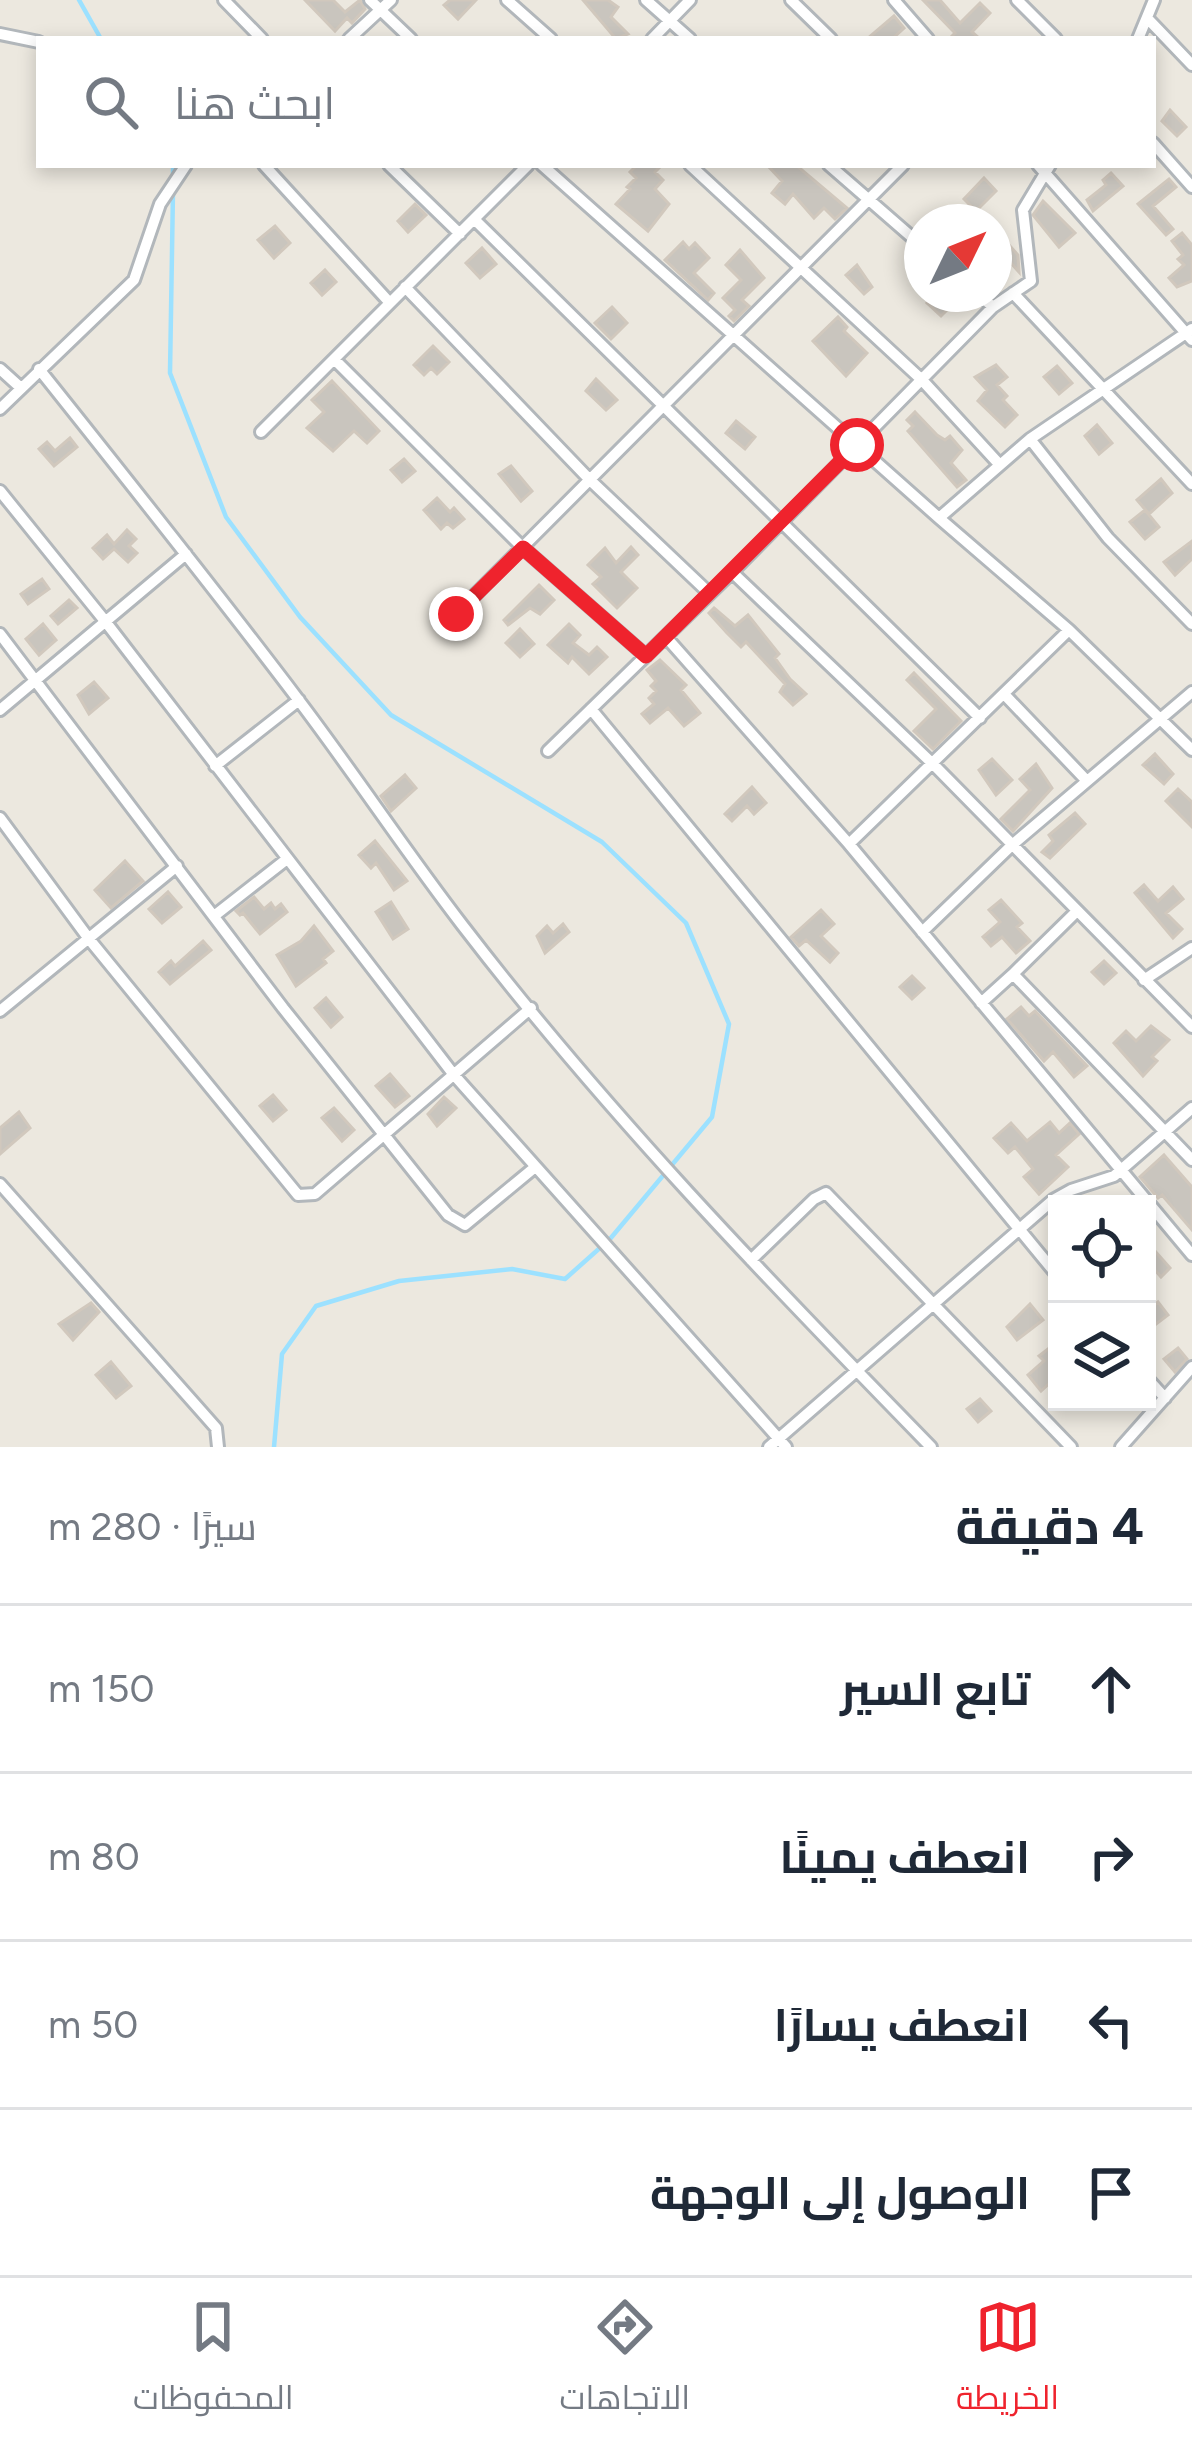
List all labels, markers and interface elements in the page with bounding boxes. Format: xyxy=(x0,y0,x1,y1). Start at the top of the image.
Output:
search box xyxy=(36,36,1156,168)
icon: search xyxy=(78,69,144,135)
text: ابحث هنا xyxy=(174,76,335,130)
north arrow xyxy=(904,204,1012,312)
route start xyxy=(830,418,884,472)
route end xyxy=(429,587,483,641)
map controls xyxy=(1048,1195,1156,1411)
button: locate xyxy=(1048,1195,1156,1303)
button: layers xyxy=(1048,1303,1156,1411)
text: 4 دقيقة xyxy=(955,1496,1144,1557)
text: سيرًا · 280 m xyxy=(48,1503,257,1550)
icon: ahead xyxy=(1078,1656,1144,1722)
text: تابع السير xyxy=(840,1662,1030,1716)
text: 150 m xyxy=(48,1665,154,1712)
icon: right xyxy=(1078,1824,1144,1890)
text: انعطف يمينًا xyxy=(779,1830,1030,1884)
text: 80 m xyxy=(48,1833,140,1880)
icon: left xyxy=(1078,1992,1144,2058)
text: انعطف يسارًا xyxy=(774,1998,1030,2052)
text: 50 m xyxy=(48,2001,138,2048)
icon: arrive xyxy=(1078,2160,1144,2226)
text: الوصول إلى الوجهة xyxy=(650,2166,1030,2220)
tab: المحفوظات xyxy=(133,2294,294,2428)
tab: الاتجاهات xyxy=(559,2294,690,2428)
tab: الخريطة xyxy=(956,2294,1059,2428)

